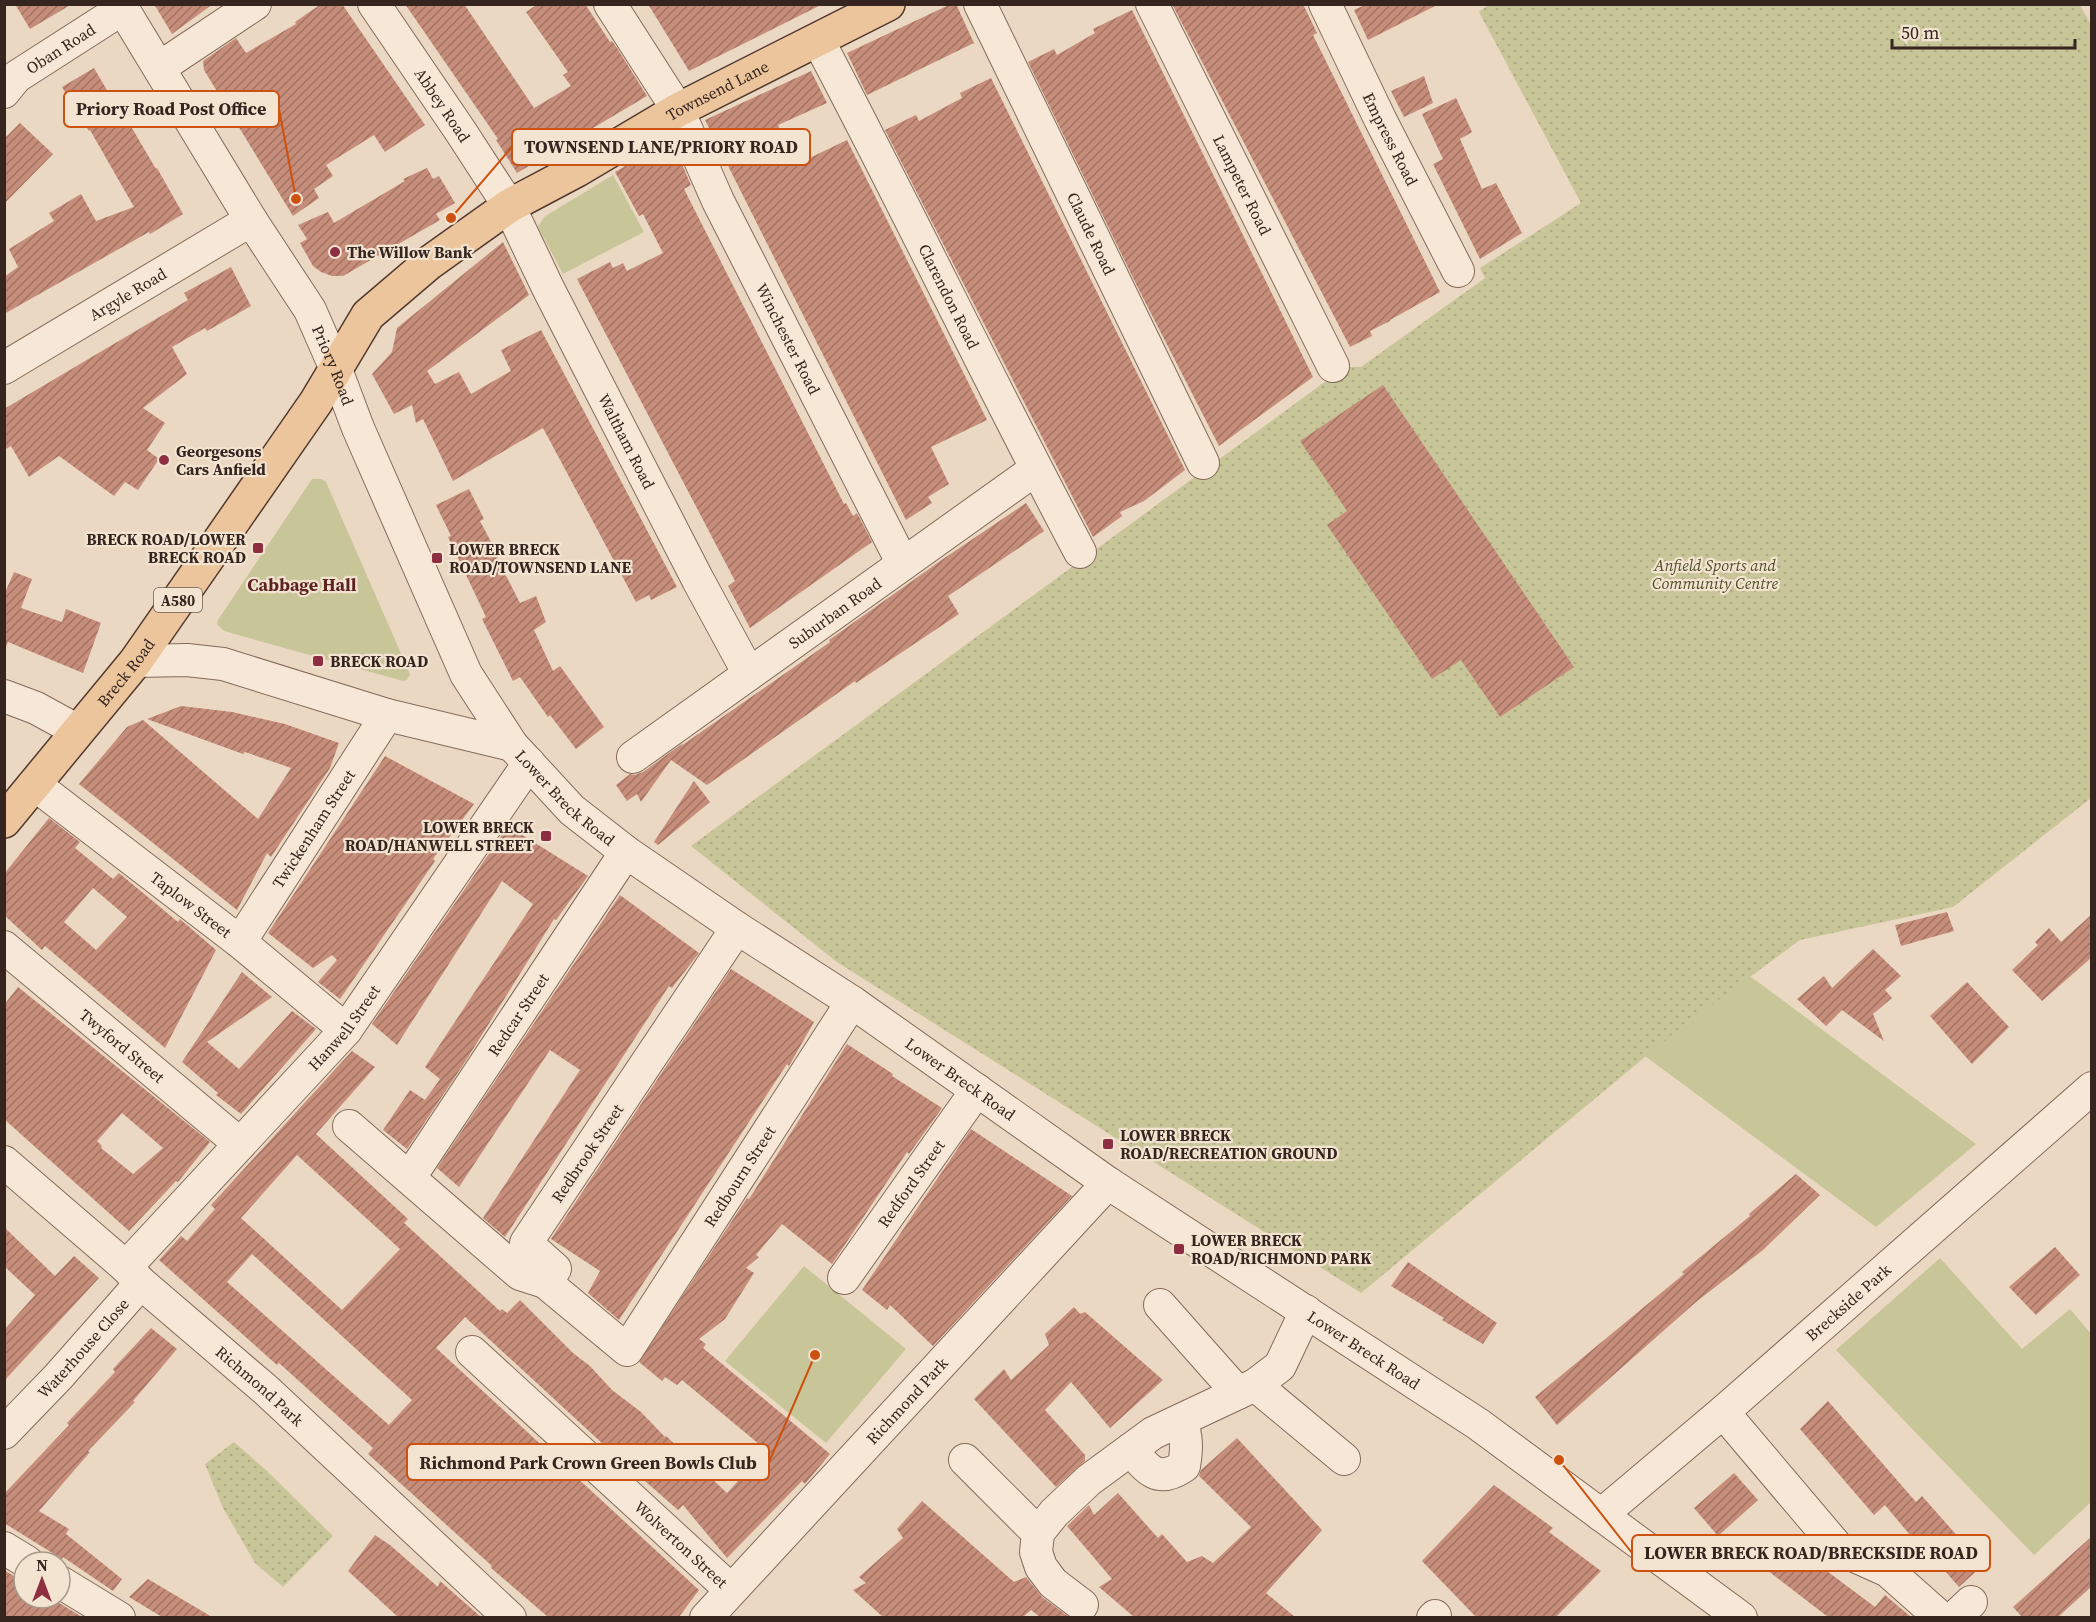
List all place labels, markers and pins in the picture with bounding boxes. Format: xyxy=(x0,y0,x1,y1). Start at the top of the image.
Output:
callout: Priory Road Post Office xyxy=(64,91,279,127)
callout: TOWNSEND LANE/PRIORY ROAD xyxy=(512,129,810,165)
place label: The Willow Bank xyxy=(347,241,473,263)
marker: The Willow Bank xyxy=(328,245,342,259)
place label: Georgesons Cars Anfield xyxy=(176,440,266,480)
marker: Georgesons Cars Anfield xyxy=(157,453,171,467)
place label: BRECK ROAD/LOWER BRECK ROAD xyxy=(86,528,246,568)
place label: LOWER BRECK ROAD/TOWNSEND LANE xyxy=(449,538,632,578)
marker: BRECK ROAD/LOWER BRECK ROAD xyxy=(251,541,265,555)
marker: LOWER BRECK ROAD/TOWNSEND LANE xyxy=(430,551,444,565)
place label: BRECK ROAD xyxy=(330,650,428,672)
marker: BRECK ROAD xyxy=(311,654,325,668)
place label: LOWER BRECK ROAD/HANWELL STREET xyxy=(345,816,535,856)
marker: LOWER BRECK ROAD/HANWELL STREET xyxy=(539,829,553,843)
place label: LOWER BRECK ROAD/RECREATION GROUND xyxy=(1120,1124,1338,1164)
marker: LOWER BRECK ROAD/RECREATION GROUND xyxy=(1101,1137,1115,1151)
place label: LOWER BRECK ROAD/RICHMOND PARK xyxy=(1191,1229,1372,1269)
marker: LOWER BRECK ROAD/RICHMOND PARK xyxy=(1172,1242,1186,1256)
callout: Richmond Park Crown Green Bowls Club xyxy=(407,1444,769,1480)
callout: LOWER BRECK ROAD/BRECKSIDE ROAD xyxy=(1632,1535,1990,1571)

